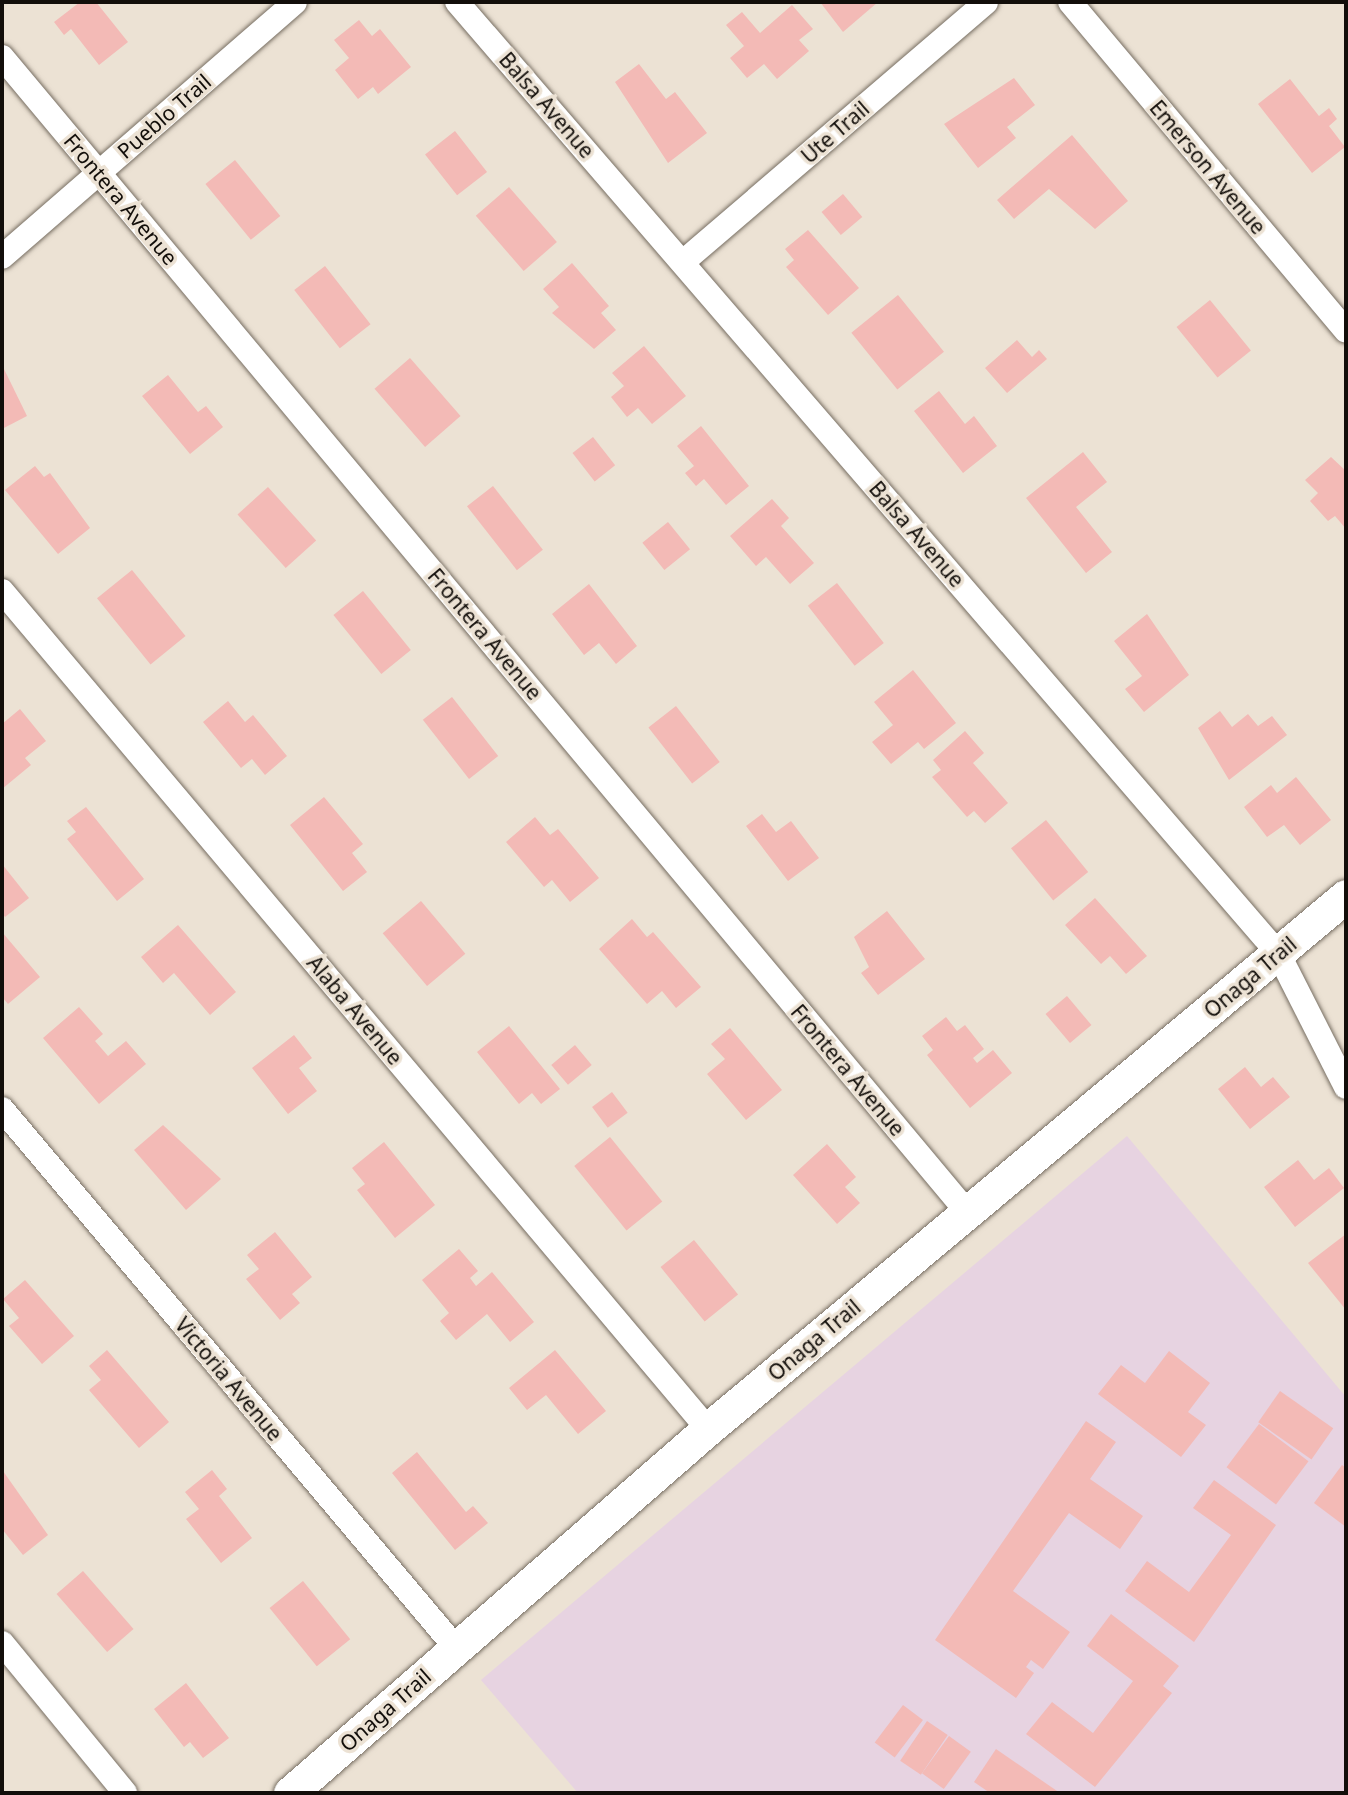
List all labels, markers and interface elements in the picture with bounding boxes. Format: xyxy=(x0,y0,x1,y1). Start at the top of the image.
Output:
street label: Balsa Avenue xyxy=(494,47,600,163)
street label: Pueblo Trail xyxy=(112,69,216,163)
street label: Emerson Avenue xyxy=(1145,95,1271,239)
street label: Ute Trail xyxy=(796,96,874,168)
street label: Frontera Avenue xyxy=(59,128,183,270)
street label: Balsa Avenue xyxy=(864,476,970,592)
street label: Frontera Avenue xyxy=(423,563,547,705)
street label: Onaga Trail xyxy=(1199,931,1301,1023)
street label: Alaba Avenue xyxy=(302,950,408,1070)
street label: Frontera Avenue xyxy=(786,999,910,1141)
street label: Onaga Trail xyxy=(763,1294,865,1386)
street label: Victoria Avenue xyxy=(170,1312,288,1446)
street label: Onaga Trail xyxy=(334,1663,436,1757)

